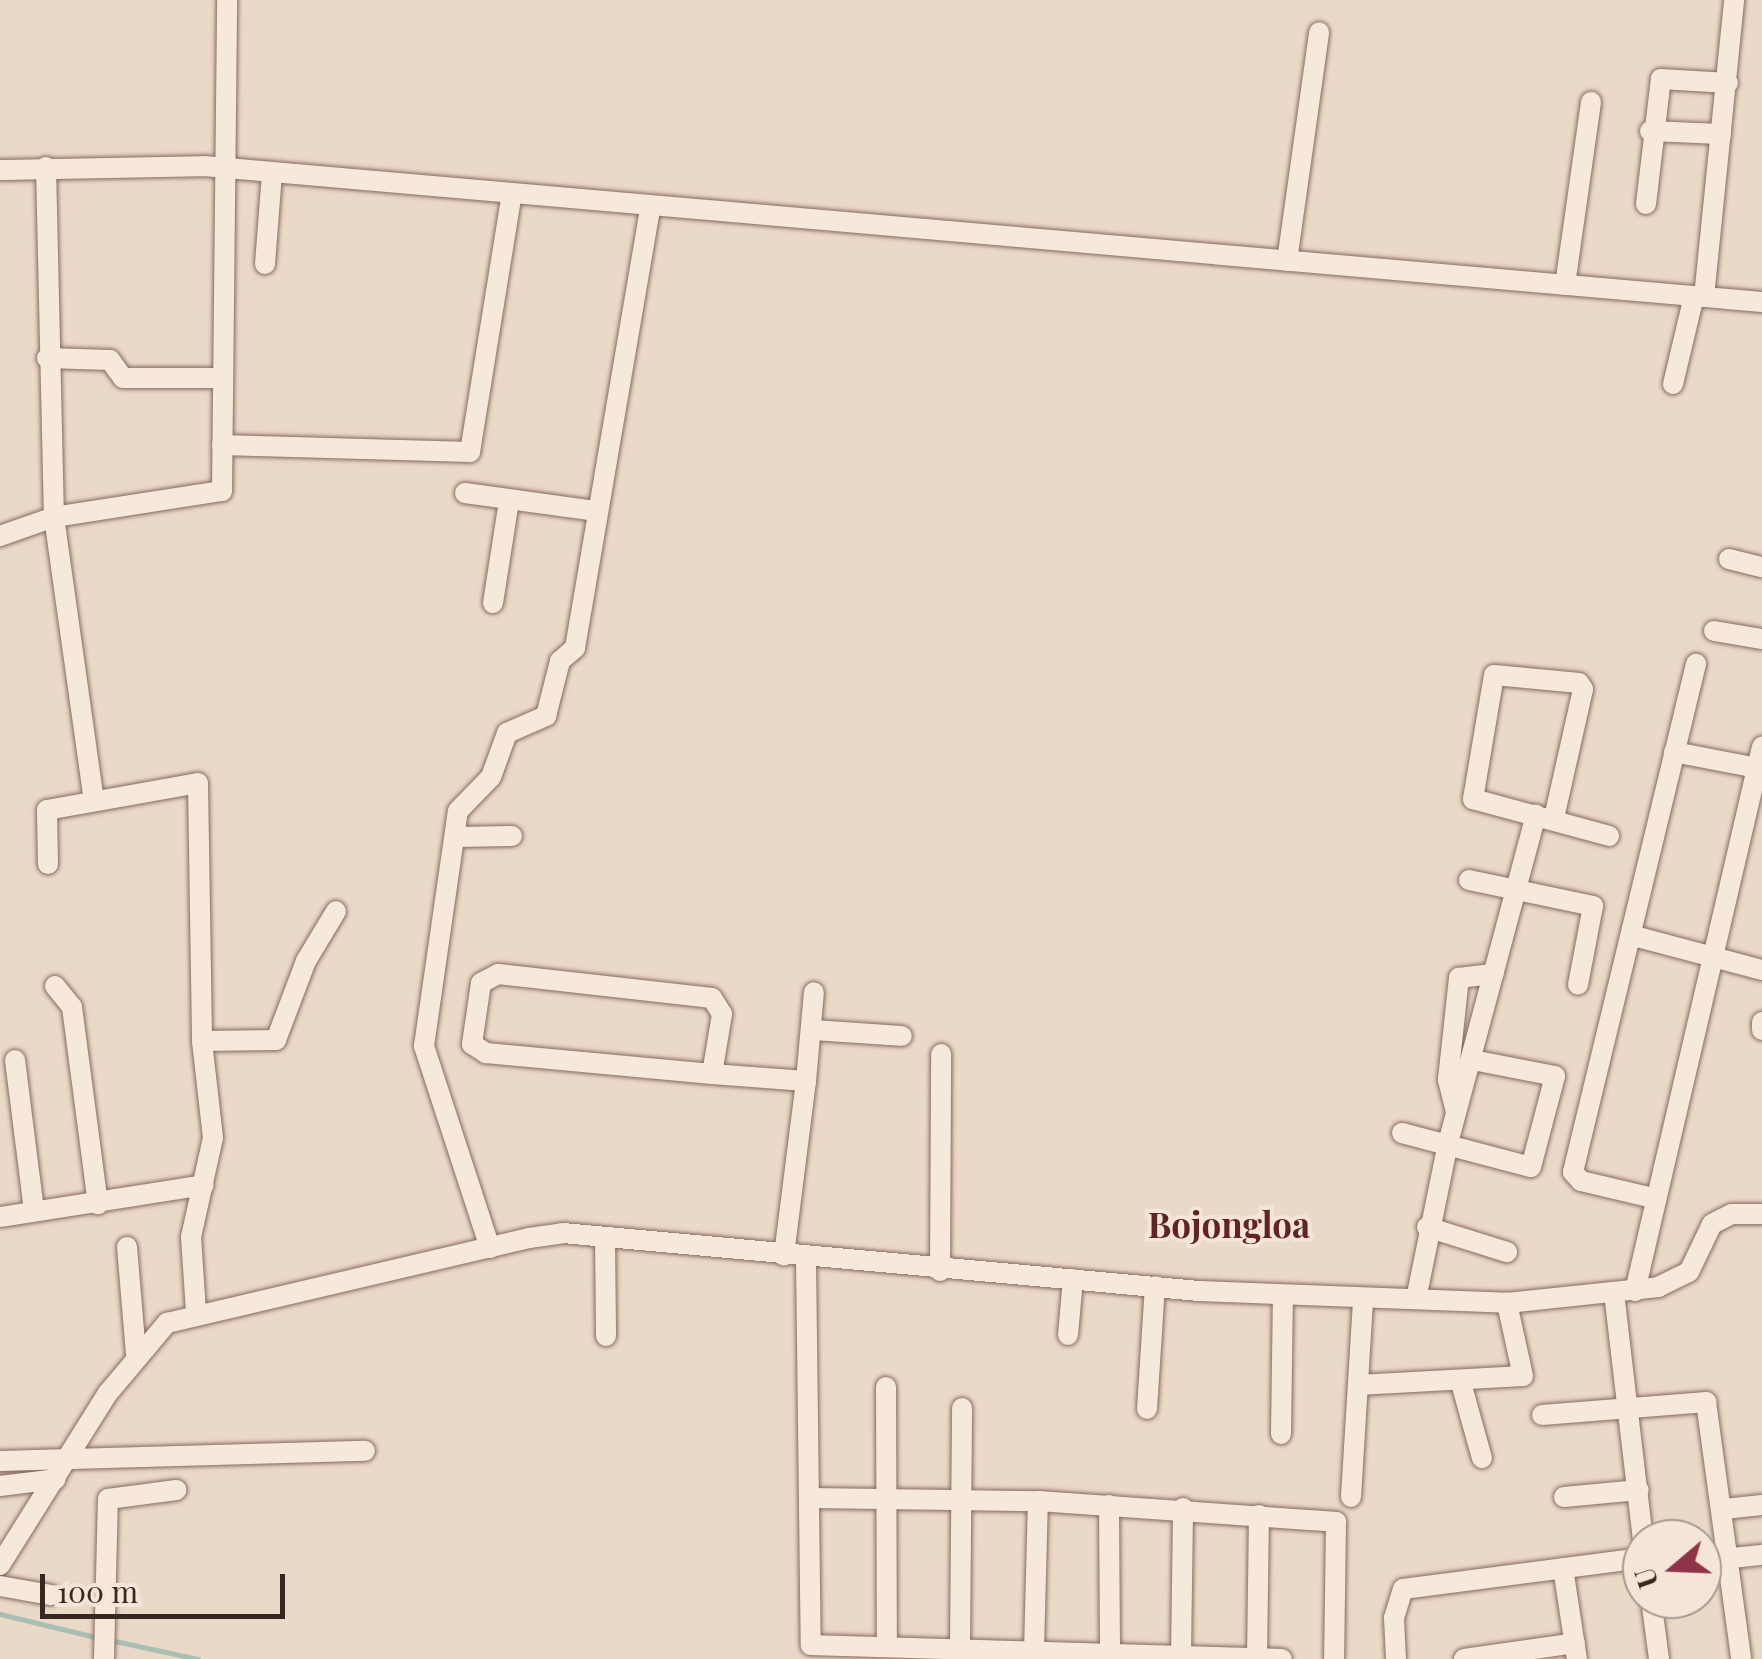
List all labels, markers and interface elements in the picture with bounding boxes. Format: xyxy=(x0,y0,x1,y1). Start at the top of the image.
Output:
district label: Bojongloa xyxy=(1148,1203,1310,1245)
north arrow xyxy=(1622,1519,1722,1619)
scale bar xyxy=(45,1554,290,1616)
text: U xyxy=(1624,1563,1666,1593)
text: 100 m xyxy=(57,1571,138,1611)

